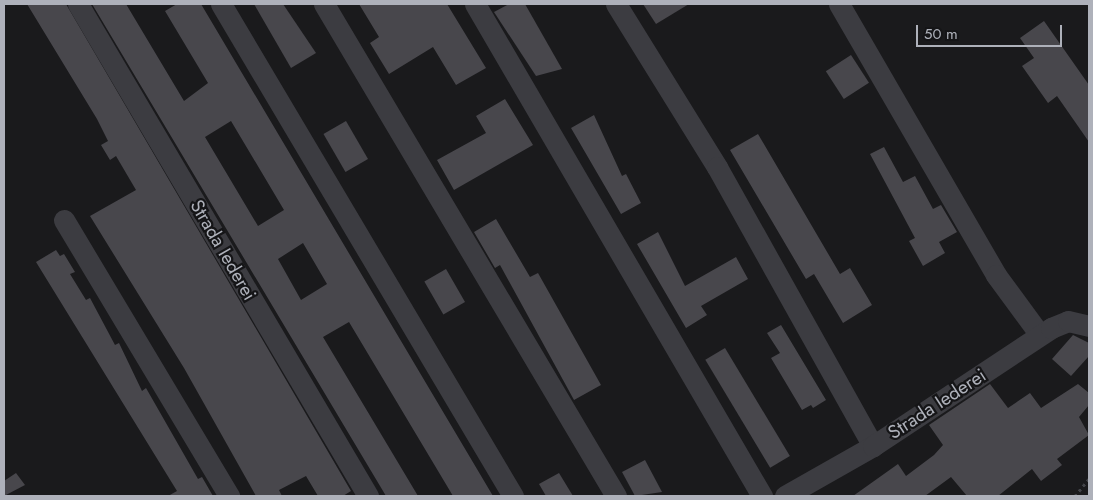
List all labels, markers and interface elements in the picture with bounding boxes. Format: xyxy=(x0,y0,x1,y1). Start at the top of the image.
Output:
scale bar xyxy=(918,15,1064,47)
text: 50 m xyxy=(924,23,958,45)
street label: Strada Iederei xyxy=(185,196,261,304)
street label: Strada Iederei xyxy=(884,364,990,444)

